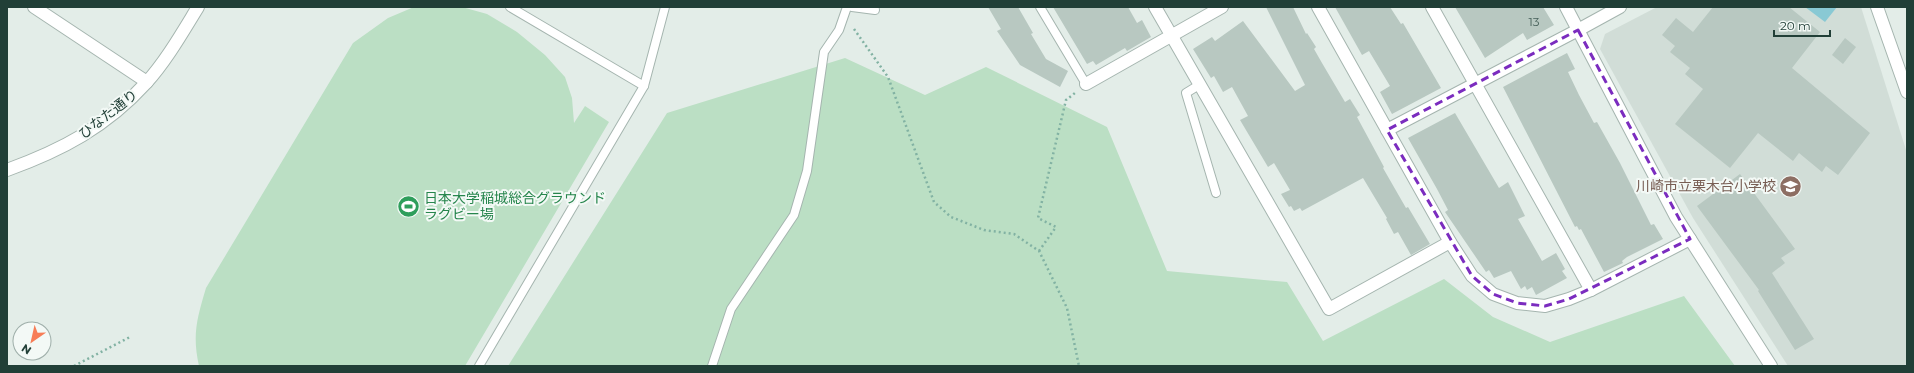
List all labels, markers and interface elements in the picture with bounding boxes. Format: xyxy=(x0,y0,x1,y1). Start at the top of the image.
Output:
scale bar xyxy=(1774,12,1830,38)
house number: 13 xyxy=(1528,14,1540,29)
text: 20 m xyxy=(1780,18,1811,33)
street label: ひなた通り xyxy=(75,85,141,143)
school or university icon: 川崎市立栗木台小学校 xyxy=(1778,173,1804,199)
place label: 川崎市立栗木台小学校 xyxy=(1636,177,1776,195)
place label: 日本大学稲城総合グラウンド ラグビー場 xyxy=(424,189,606,223)
sports icon: 日本大学稲城総合グラウンド ラグビー場 xyxy=(395,193,421,219)
north arrow xyxy=(12,321,52,361)
text: N xyxy=(19,341,34,358)

